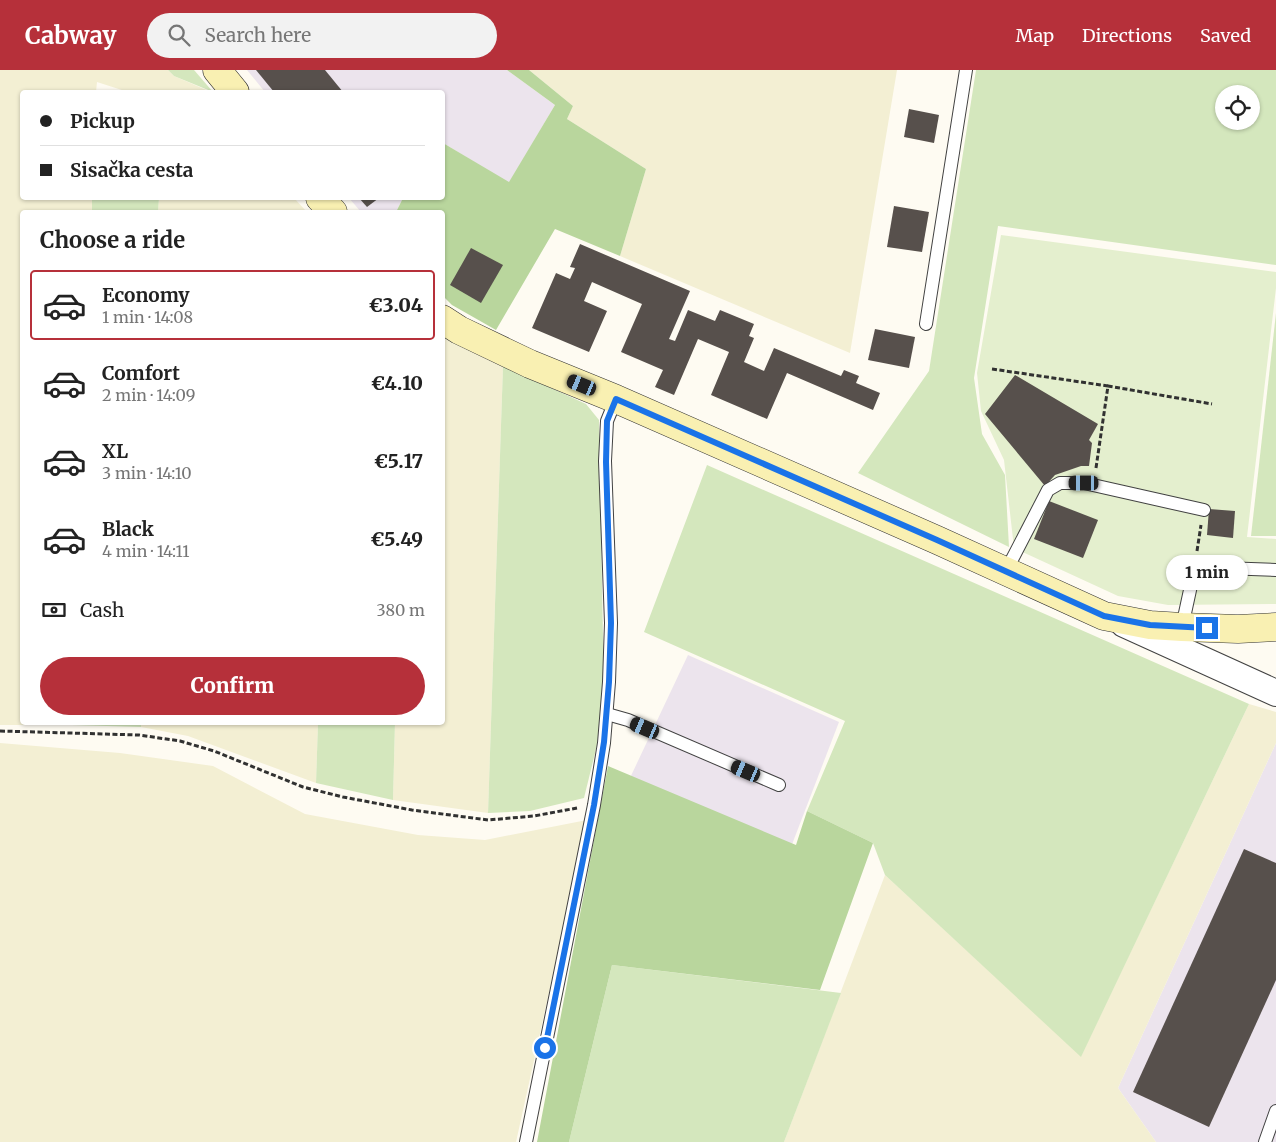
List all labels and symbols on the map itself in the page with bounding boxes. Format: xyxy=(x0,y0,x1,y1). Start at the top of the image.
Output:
car xyxy=(565,372,598,398)
car xyxy=(1069,476,1099,491)
callout: 1 min xyxy=(1166,556,1248,590)
route end xyxy=(1196,617,1218,639)
car xyxy=(628,715,661,741)
car xyxy=(729,758,762,784)
route start xyxy=(534,1037,556,1059)

